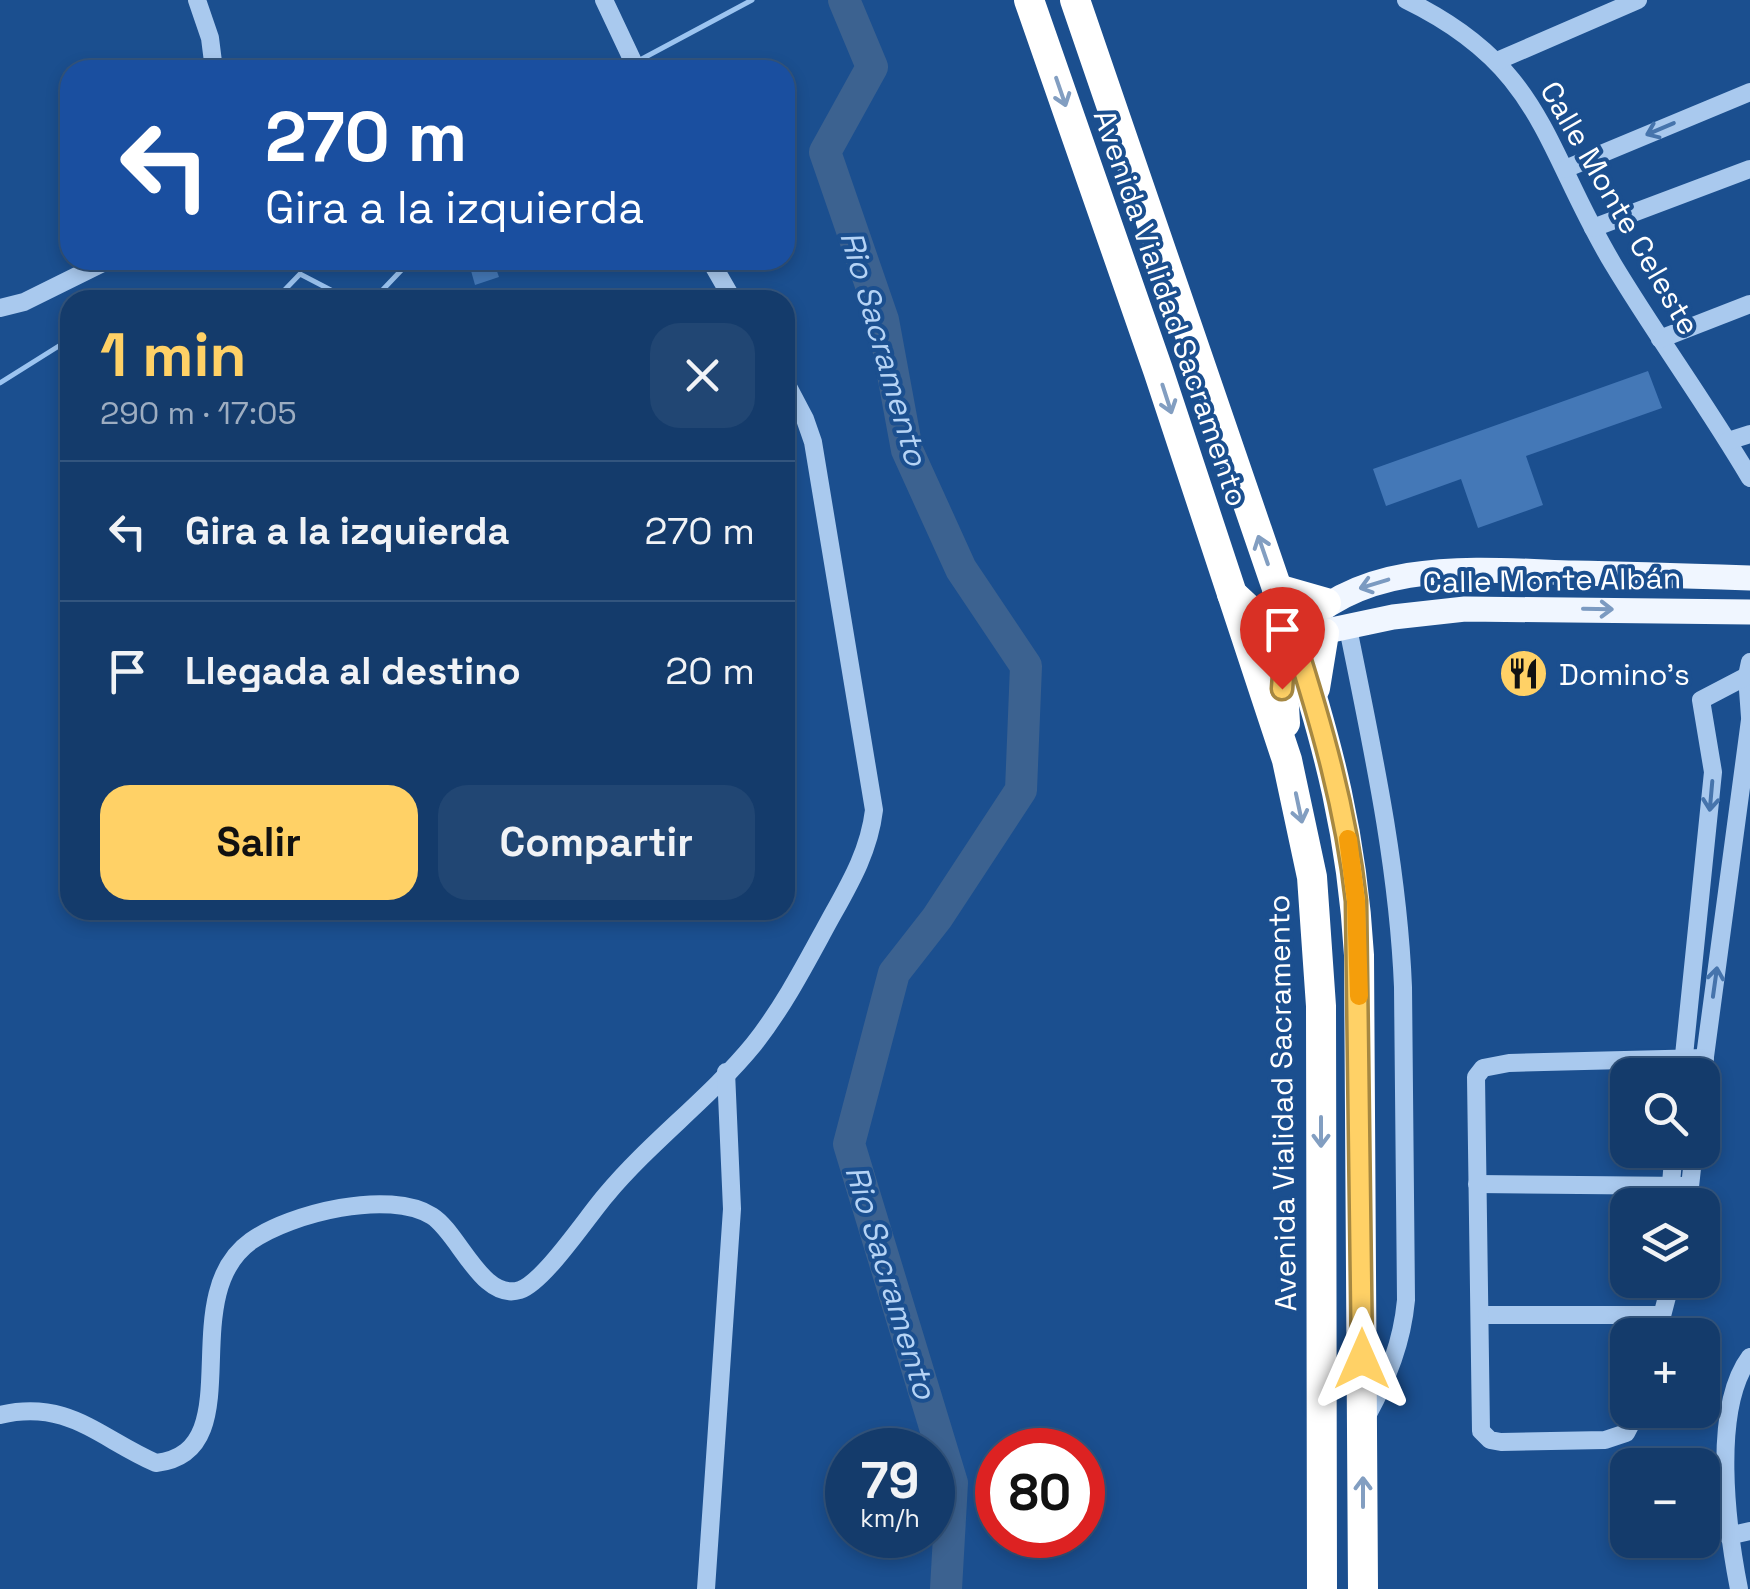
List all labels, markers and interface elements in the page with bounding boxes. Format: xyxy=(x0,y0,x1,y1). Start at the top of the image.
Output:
street label: Calle Monte Celeste xyxy=(1531,74,1709,342)
one-way arrow xyxy=(1053,76,1071,107)
text: 270 m xyxy=(265,92,467,181)
icon: left xyxy=(100,100,230,230)
street label: Avenida Vialidad Sacramento xyxy=(1085,105,1257,511)
one-way arrow xyxy=(1645,121,1676,139)
text: Gira a la izquierda xyxy=(265,179,644,236)
water label: Rio Sacramento xyxy=(831,226,937,471)
text: 1 min xyxy=(100,317,247,394)
button: close xyxy=(650,323,755,428)
one-way arrow xyxy=(1160,383,1178,414)
text: 290 m · 17:05 xyxy=(100,393,297,433)
icon: left xyxy=(100,504,155,559)
text: Gira a la izquierda xyxy=(185,507,510,555)
text: 270 m xyxy=(644,507,755,555)
one-way arrow xyxy=(1253,534,1271,566)
street label: Calle Monte Albán xyxy=(1422,558,1682,602)
one-way arrow xyxy=(1359,576,1390,594)
pin xyxy=(1240,587,1325,690)
one-way arrow xyxy=(1580,600,1613,618)
icon: arrive xyxy=(1255,602,1310,657)
icon: arrive xyxy=(100,644,155,699)
text: Llegada al destino xyxy=(185,647,521,695)
text: 20 m xyxy=(665,647,755,695)
restaurant icon: Domino's xyxy=(1498,648,1550,700)
place label: Domino's xyxy=(1559,655,1690,694)
one-way arrow xyxy=(1702,779,1721,812)
button: Salir xyxy=(100,785,418,900)
button: Compartir xyxy=(438,785,755,900)
one-way arrow xyxy=(1291,791,1309,823)
street label: Avenida Vialidad Sacramento xyxy=(1259,894,1305,1312)
one-way arrow xyxy=(1706,967,1725,999)
map controls xyxy=(1610,1058,1720,1558)
button: search xyxy=(1610,1058,1720,1168)
one-way arrow xyxy=(1312,1114,1330,1147)
water label: Rio Sacramento xyxy=(836,1160,946,1405)
button: layers xyxy=(1610,1188,1720,1298)
position arrow xyxy=(1310,1307,1414,1411)
button: + xyxy=(1610,1318,1720,1428)
speed limit sign: 80 xyxy=(975,1428,1105,1558)
button: − xyxy=(1610,1448,1720,1558)
text: 79 xyxy=(861,1449,919,1513)
one-way arrow xyxy=(1354,1476,1372,1508)
text: km/h xyxy=(860,1502,920,1534)

